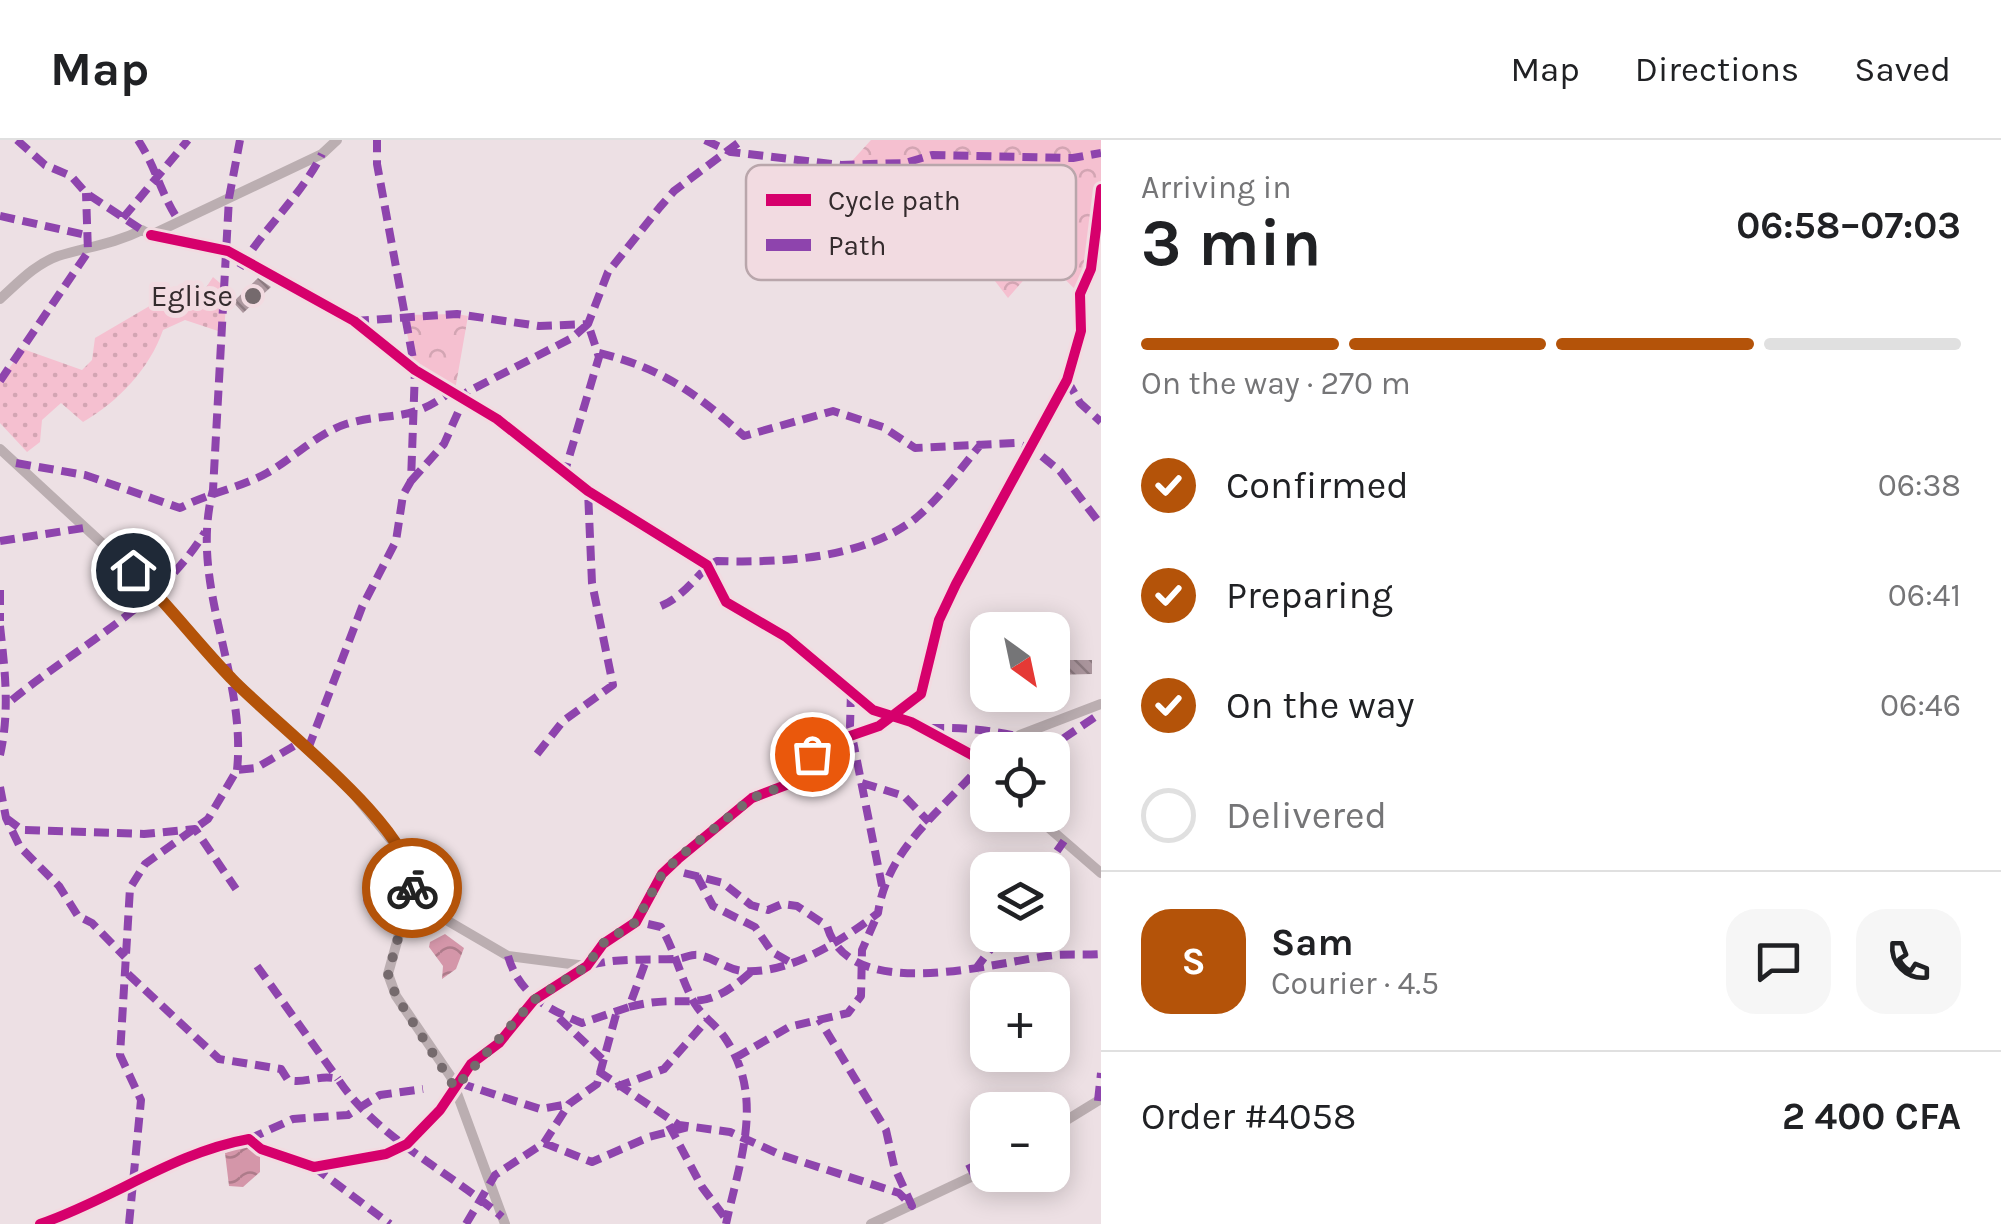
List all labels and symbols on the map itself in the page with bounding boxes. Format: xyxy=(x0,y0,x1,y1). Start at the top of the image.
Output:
legend xyxy=(746,165,1076,280)
text: Cycle path xyxy=(828,184,961,217)
text: Path xyxy=(828,229,886,262)
place label: Eglise xyxy=(151,278,233,314)
marker: Eglise xyxy=(242,285,264,307)
pin xyxy=(91,528,176,613)
north arrow xyxy=(970,612,1070,712)
pin xyxy=(770,712,855,797)
courier xyxy=(362,838,462,938)

